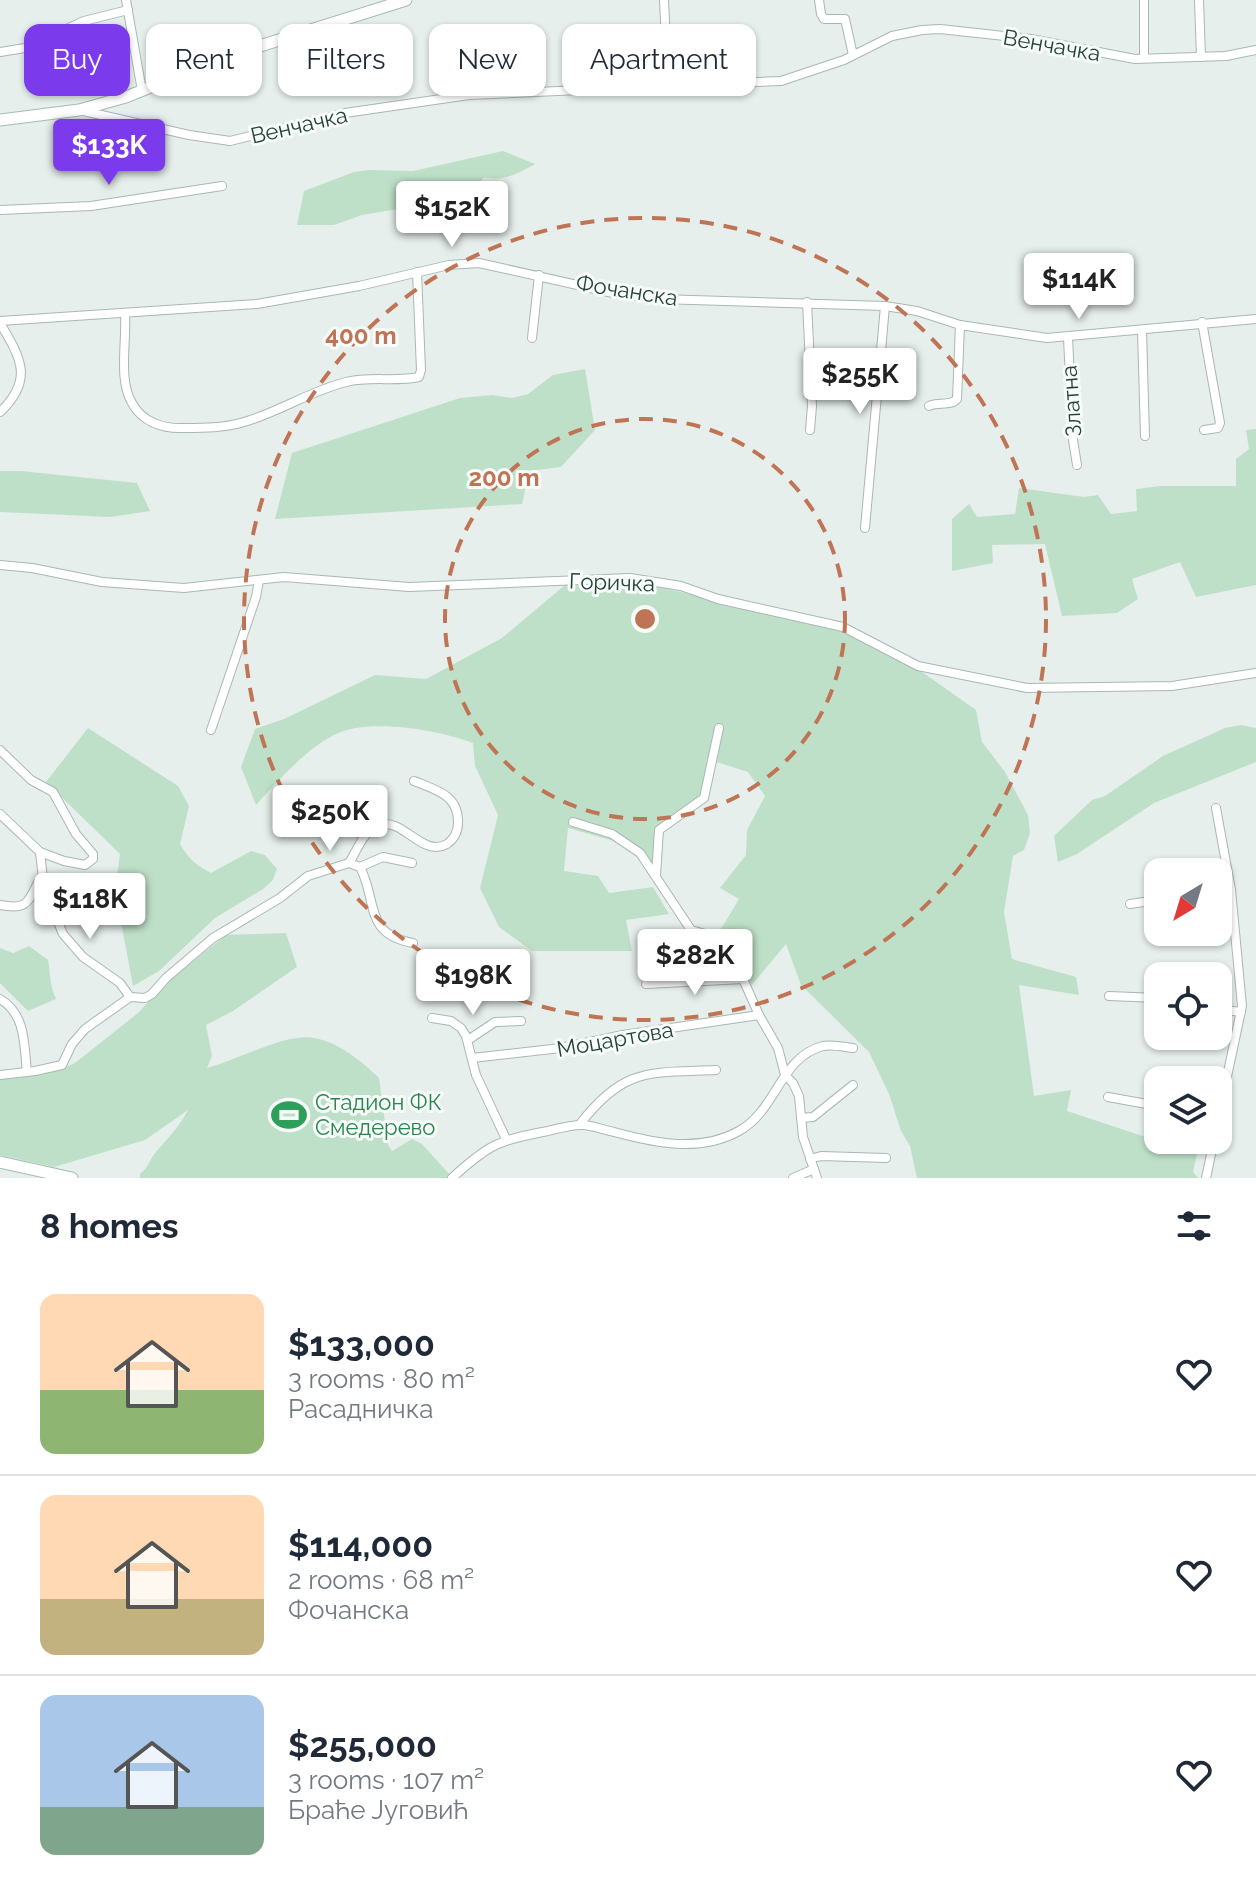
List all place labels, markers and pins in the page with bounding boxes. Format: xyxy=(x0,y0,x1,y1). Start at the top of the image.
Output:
pin: $133K xyxy=(53,119,165,187)
pin: $152K xyxy=(396,181,508,249)
pin: $114K xyxy=(1023,253,1135,321)
pin: $255K xyxy=(804,348,916,416)
centre of rings xyxy=(631,605,659,633)
pin: $250K xyxy=(274,785,386,853)
pin: $118K xyxy=(34,873,146,941)
pin: $282K xyxy=(639,929,751,997)
pin: $198K xyxy=(417,949,529,1017)
place label: Стадион ФК Смедерево xyxy=(315,1089,442,1140)
sports icon: Стадион ФК Смедерево xyxy=(270,1096,308,1134)

